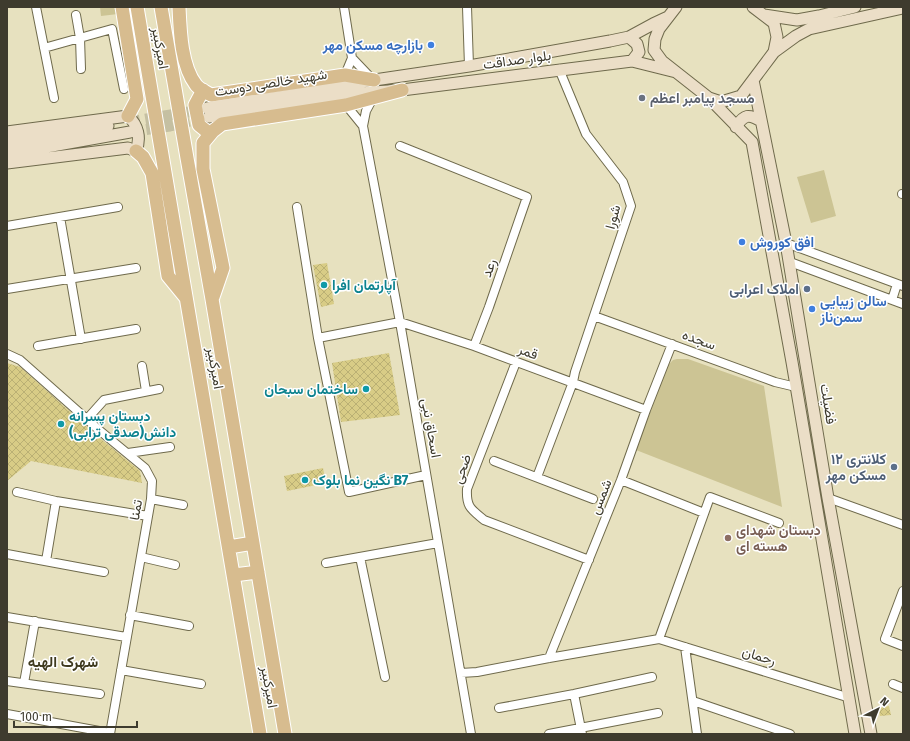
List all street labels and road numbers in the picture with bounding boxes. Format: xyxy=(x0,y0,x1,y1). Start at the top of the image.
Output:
street label: امیرکبیر xyxy=(148,25,172,70)
street label: بلوار صداقت xyxy=(482,47,552,73)
street label: شهید خالصی دوست xyxy=(214,66,328,100)
street label: شورا xyxy=(602,203,624,231)
street label: رعد xyxy=(478,256,500,279)
street label: سجده xyxy=(680,326,718,354)
street label: قمر xyxy=(515,340,540,363)
street label: امیرکبیر xyxy=(203,345,227,390)
street label: فضیلت xyxy=(816,382,840,426)
street label: اسحاق نبی xyxy=(417,397,445,459)
street label: ضحی xyxy=(449,452,475,486)
street label: شمس xyxy=(586,477,616,517)
street label: تمنا xyxy=(126,498,146,522)
street label: رحمان xyxy=(740,643,778,669)
street label: امیرکبیر xyxy=(257,664,281,709)

